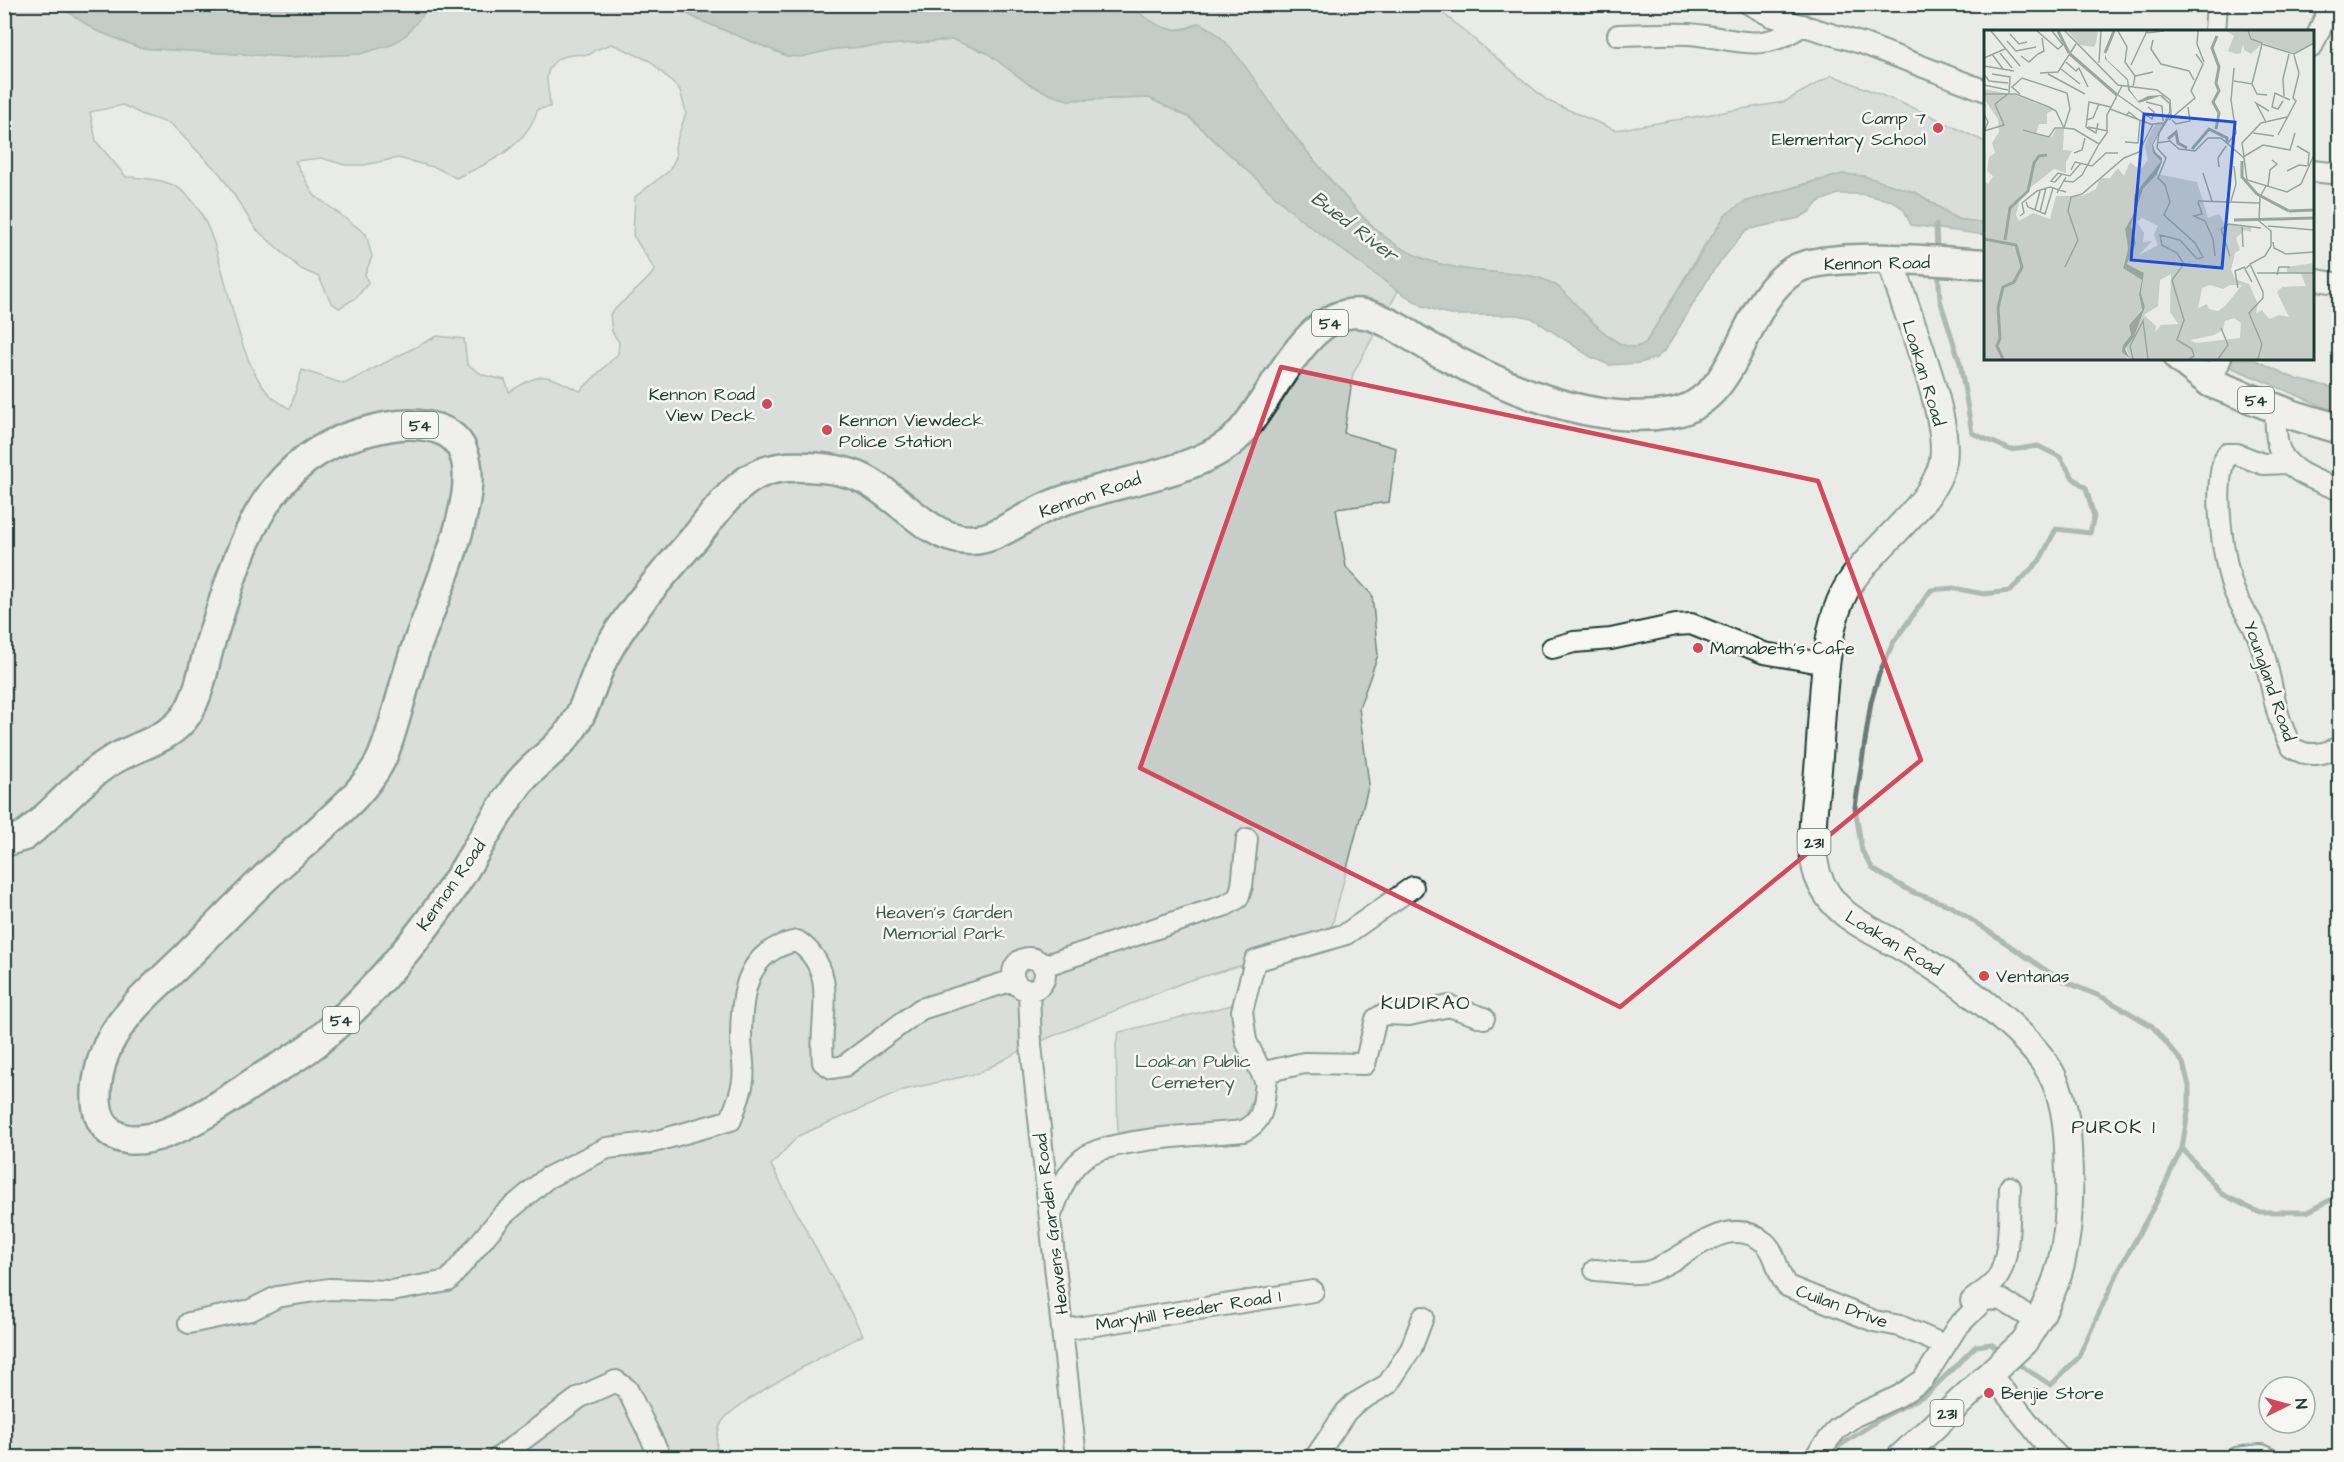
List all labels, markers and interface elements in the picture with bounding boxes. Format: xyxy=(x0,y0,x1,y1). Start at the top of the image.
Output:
inset map xyxy=(1984,30,2314,360)
place label: Camp 7 Elementary School xyxy=(1772,106,1926,153)
marker: Camp 7 Elementary School xyxy=(1931,121,1945,135)
water label: Bued River xyxy=(1305,185,1406,270)
street label: Kennon Road xyxy=(1824,250,1930,277)
road number: 54 xyxy=(1312,310,1348,336)
street label: Loakan Road xyxy=(1896,317,1951,429)
place label: Kennon Road View Deck xyxy=(649,382,755,428)
road number: 54 xyxy=(2238,387,2274,413)
marker: Kennon Road View Deck xyxy=(760,397,774,411)
place label: Kennon Viewdeck Police Station xyxy=(839,408,984,454)
road number: 54 xyxy=(402,412,438,438)
marker: Kennon Viewdeck Police Station xyxy=(820,423,834,437)
street label: Kennon Road xyxy=(1036,466,1144,525)
street label: Youngland Road xyxy=(2236,618,2302,745)
place label: Mamabeth's Cafe xyxy=(1710,636,1855,661)
marker: Mamabeth's Cafe xyxy=(1691,641,1705,655)
road number: 231 xyxy=(1798,829,1830,855)
street label: Kennon Road xyxy=(411,835,492,936)
park label: Heaven's Garden Memorial Park xyxy=(876,900,1012,946)
street label: Loakan Road xyxy=(1840,905,1947,982)
place label: Ventanas xyxy=(1996,964,2070,989)
marker: Ventanas xyxy=(1977,969,1991,983)
district label: KUDIRAO xyxy=(1381,989,1471,1017)
road number: 54 xyxy=(323,1007,359,1033)
park label: Loakan Public Cemetery xyxy=(1135,1049,1251,1096)
district label: PUROK 1 xyxy=(2072,1113,2156,1141)
street label: Heavens Garden Road xyxy=(1028,1132,1075,1316)
street label: Cuilan Drive xyxy=(1792,1278,1892,1335)
street label: Maryhill Feeder Road 1 xyxy=(1094,1284,1283,1338)
north arrow xyxy=(2257,1375,2317,1435)
place label: Benjie Store xyxy=(2001,1381,2104,1406)
marker: Benjie Store xyxy=(1982,1386,1996,1400)
text: N xyxy=(2290,1398,2312,1410)
road number: 231 xyxy=(1930,1400,1964,1426)

